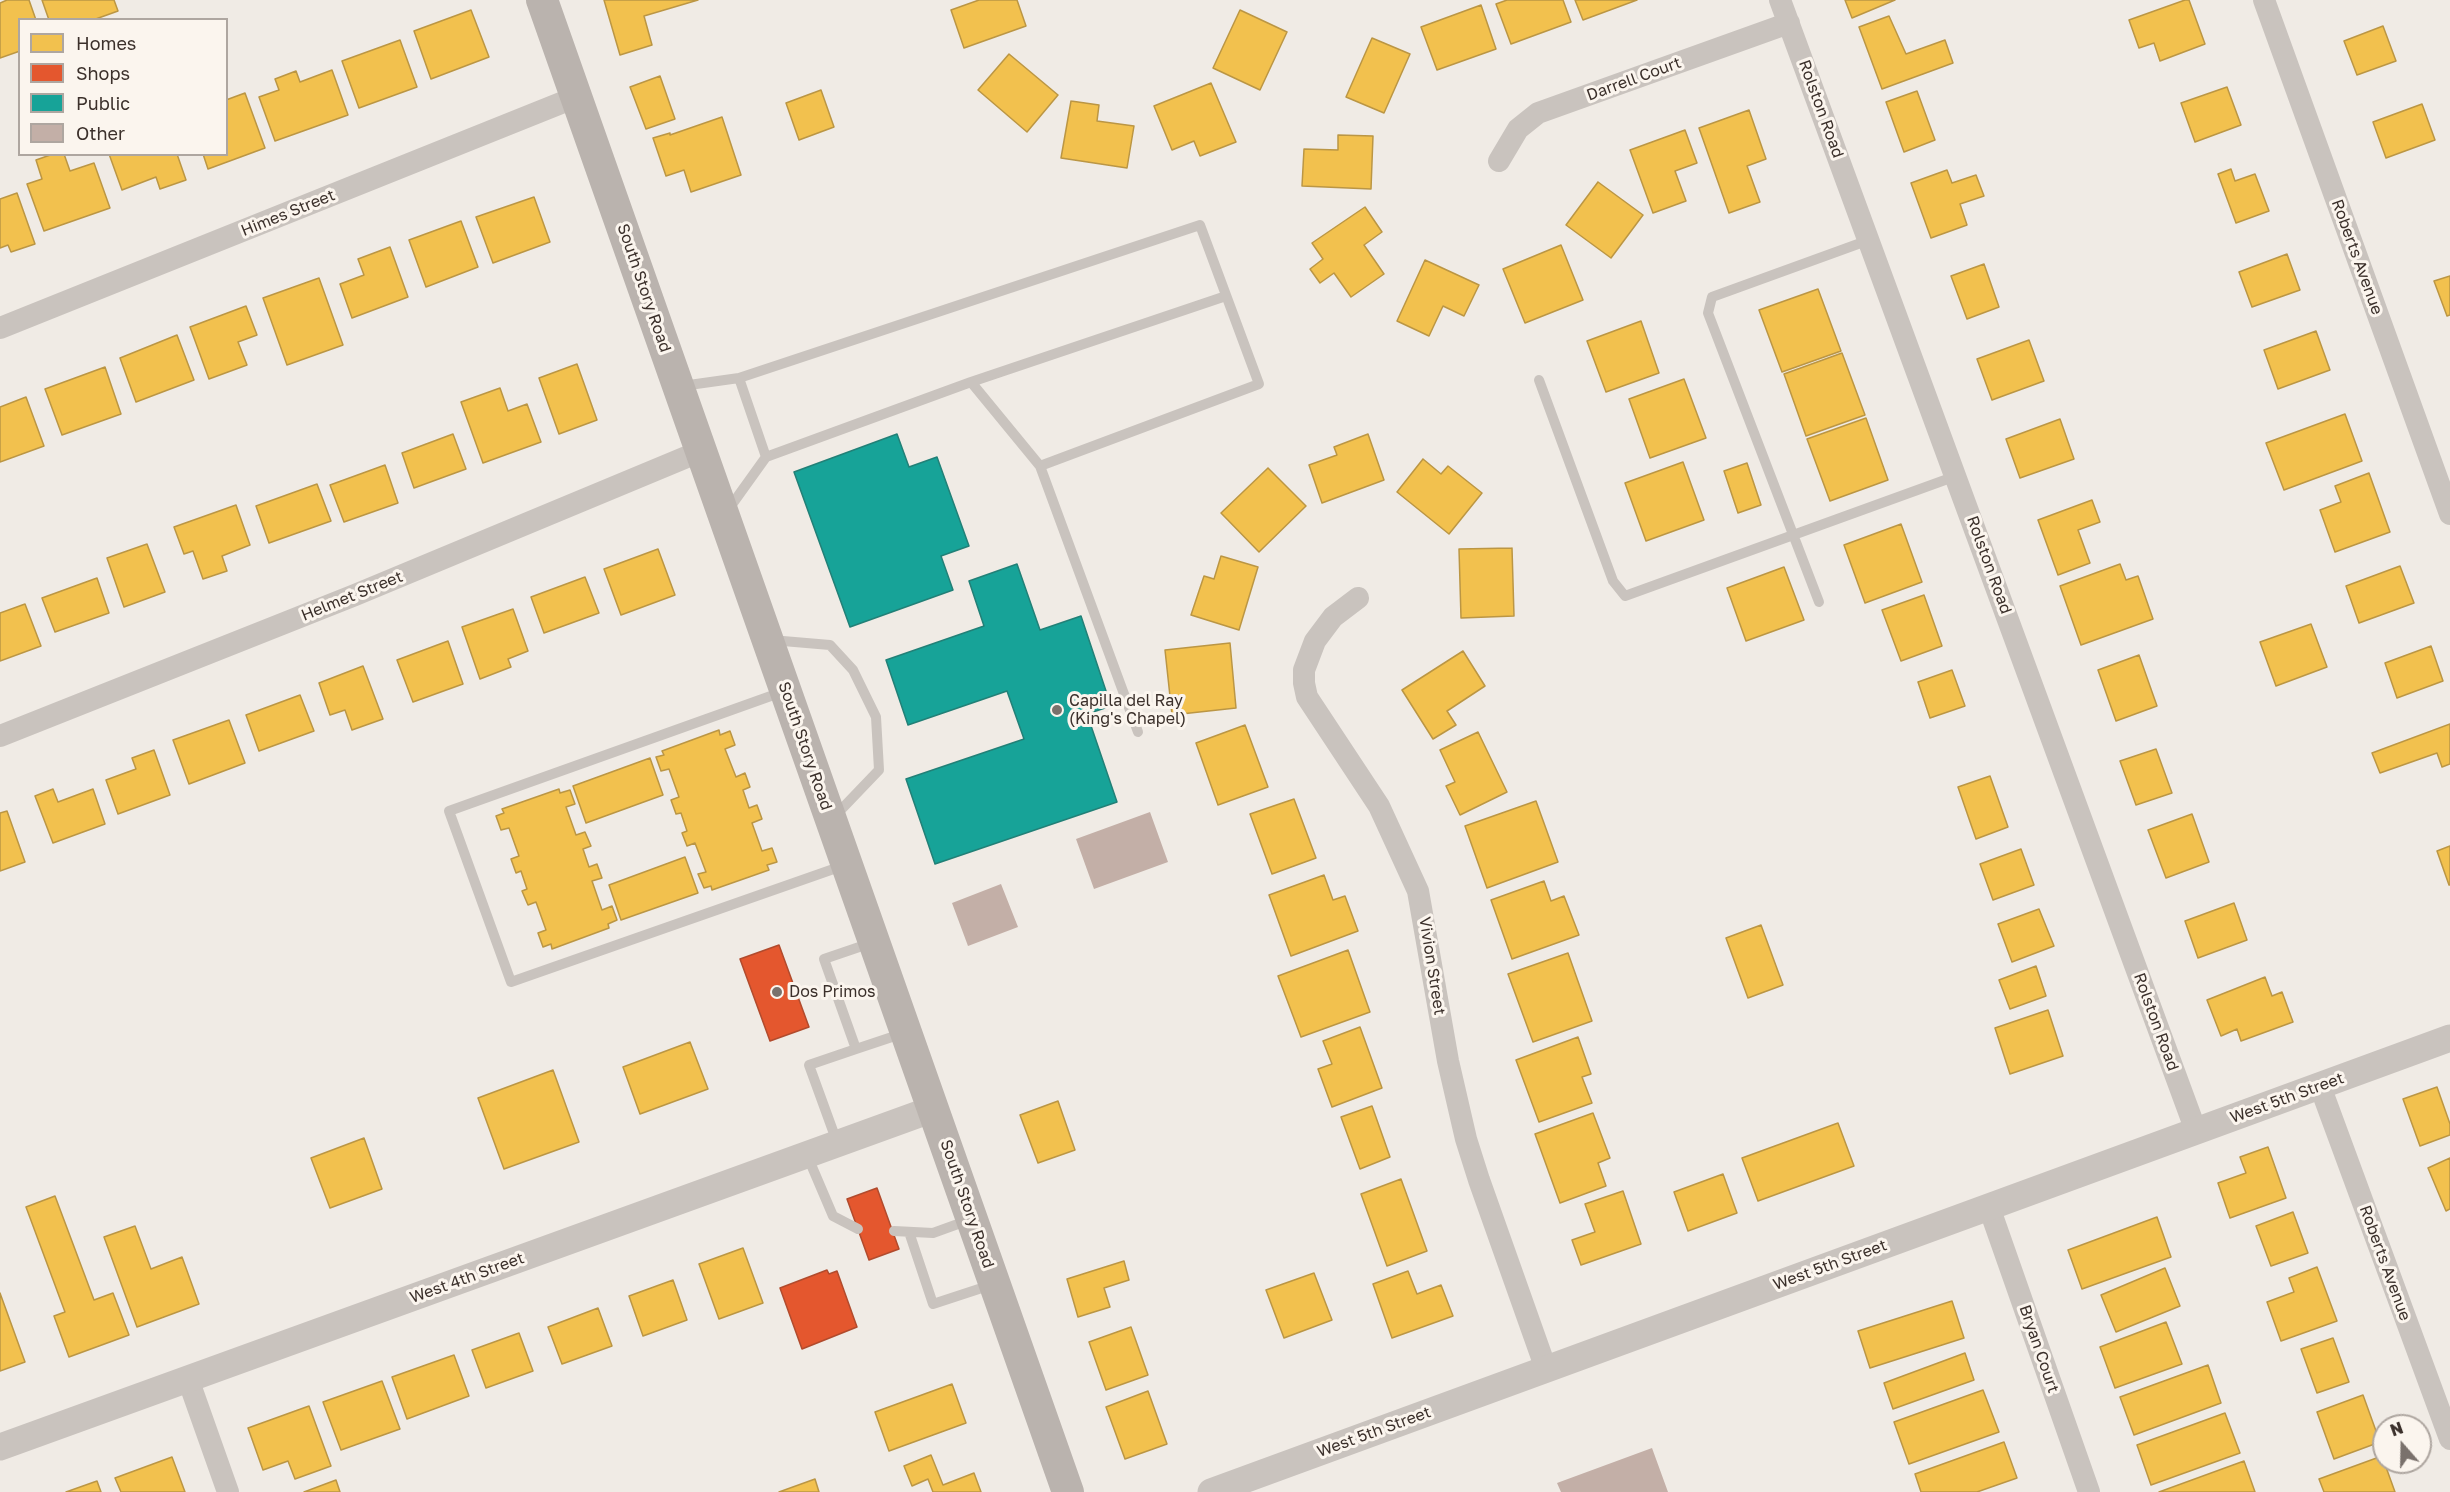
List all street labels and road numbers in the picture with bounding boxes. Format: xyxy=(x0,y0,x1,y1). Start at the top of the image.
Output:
street label: Darrell Court xyxy=(1584,53,1684,105)
street label: Rolston Road xyxy=(1794,57,1848,161)
street label: Himes Street xyxy=(238,185,338,241)
street label: Roberts Avenue xyxy=(2327,197,2387,317)
street label: South Story Road xyxy=(613,221,675,355)
street label: Rolston Road xyxy=(1962,513,2016,617)
street label: Helmet Street xyxy=(298,567,406,625)
street label: South Story Road xyxy=(774,679,836,813)
street label: Vivion Street xyxy=(1415,916,1449,1016)
street label: Rolston Road xyxy=(2129,970,2183,1074)
street label: West 5th Street xyxy=(2227,1068,2347,1128)
street label: South Story Road xyxy=(936,1137,998,1271)
street label: Roberts Avenue xyxy=(2355,1203,2415,1323)
street label: West 5th Street xyxy=(1770,1235,1890,1295)
street label: West 4th Street xyxy=(407,1248,527,1308)
street label: Bryan Court xyxy=(2015,1302,2063,1396)
street label: West 5th Street xyxy=(1314,1402,1434,1462)

